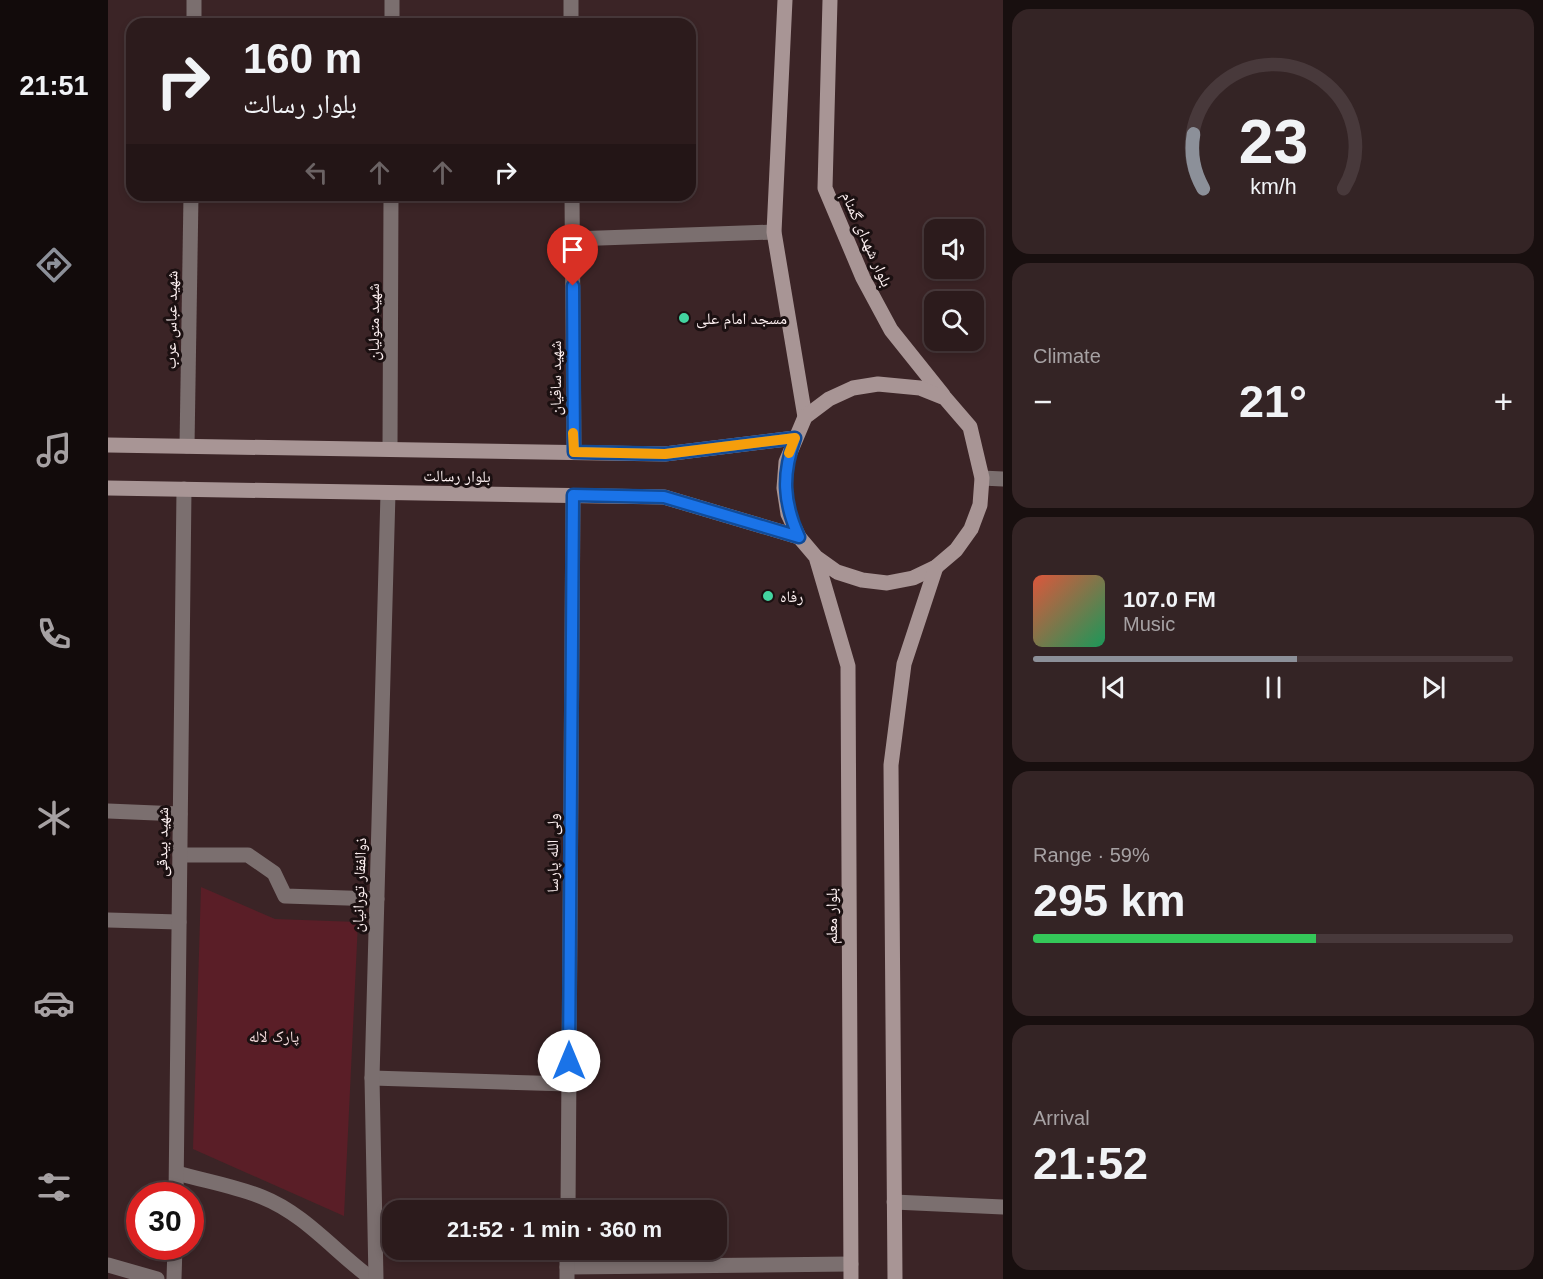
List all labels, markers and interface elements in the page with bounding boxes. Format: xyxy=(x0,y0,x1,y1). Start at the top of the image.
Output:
text: 160 m xyxy=(243,35,362,82)
icon: right xyxy=(144,42,222,120)
text: 21:51 xyxy=(19,71,89,101)
text: بلوار رسالت xyxy=(243,89,357,119)
text: 23 xyxy=(1238,107,1308,176)
icon: left xyxy=(300,156,333,189)
icon: ahead xyxy=(363,156,396,189)
icon: ahead xyxy=(426,156,459,189)
icon: right xyxy=(489,156,522,189)
text: km/h xyxy=(1250,175,1296,199)
street label: بلوار شهدای گمنام xyxy=(837,189,896,290)
map controls xyxy=(924,219,984,351)
button: sound xyxy=(924,219,984,279)
pin xyxy=(547,224,598,286)
icon: arrive xyxy=(556,233,589,266)
icon: directions xyxy=(33,244,75,286)
street label: شهید عباس عرب xyxy=(162,270,182,370)
street label: شهید متولیان xyxy=(365,283,384,361)
button: search xyxy=(924,291,984,351)
place label: مسجد امام علی xyxy=(696,310,787,329)
marker: مسجد امام علی xyxy=(677,311,691,325)
street label: شهید ساقیان xyxy=(547,341,566,415)
text: Climate xyxy=(1033,345,1101,367)
text: 21° xyxy=(1239,376,1307,427)
text: − xyxy=(1033,383,1052,420)
text: + xyxy=(1494,383,1513,420)
icon: music xyxy=(33,429,75,471)
street label: بلوار رسالت xyxy=(423,467,491,486)
text: 107.0 FM xyxy=(1123,587,1216,612)
place label: رفاه xyxy=(780,588,803,606)
marker: رفاه xyxy=(761,589,775,603)
icon: phone xyxy=(33,613,75,655)
text: Music xyxy=(1123,613,1175,635)
icon: previous xyxy=(1097,671,1130,704)
icon: pause xyxy=(1257,671,1290,704)
icon: next xyxy=(1417,671,1450,704)
icon: climate xyxy=(33,797,75,839)
street label: شهید بیدقی xyxy=(153,807,173,877)
street label: ولی الله پارسا xyxy=(544,813,563,893)
street label: ذوالفقار تورانیان xyxy=(349,837,371,933)
text: Range · 59% xyxy=(1033,844,1150,866)
text: 295 km xyxy=(1033,875,1186,926)
street label: بلوار معلم xyxy=(823,888,842,944)
icon: car xyxy=(33,982,75,1024)
park label: پارک لاله xyxy=(249,1028,300,1046)
position arrow xyxy=(537,1029,601,1093)
text: Arrival xyxy=(1033,1107,1090,1129)
text: 21:52 xyxy=(1033,1138,1148,1189)
icon: filters xyxy=(33,1166,75,1208)
speed limit sign: 30 xyxy=(126,1182,204,1260)
text: 21:52 · 1 min · 360 m xyxy=(447,1217,662,1242)

